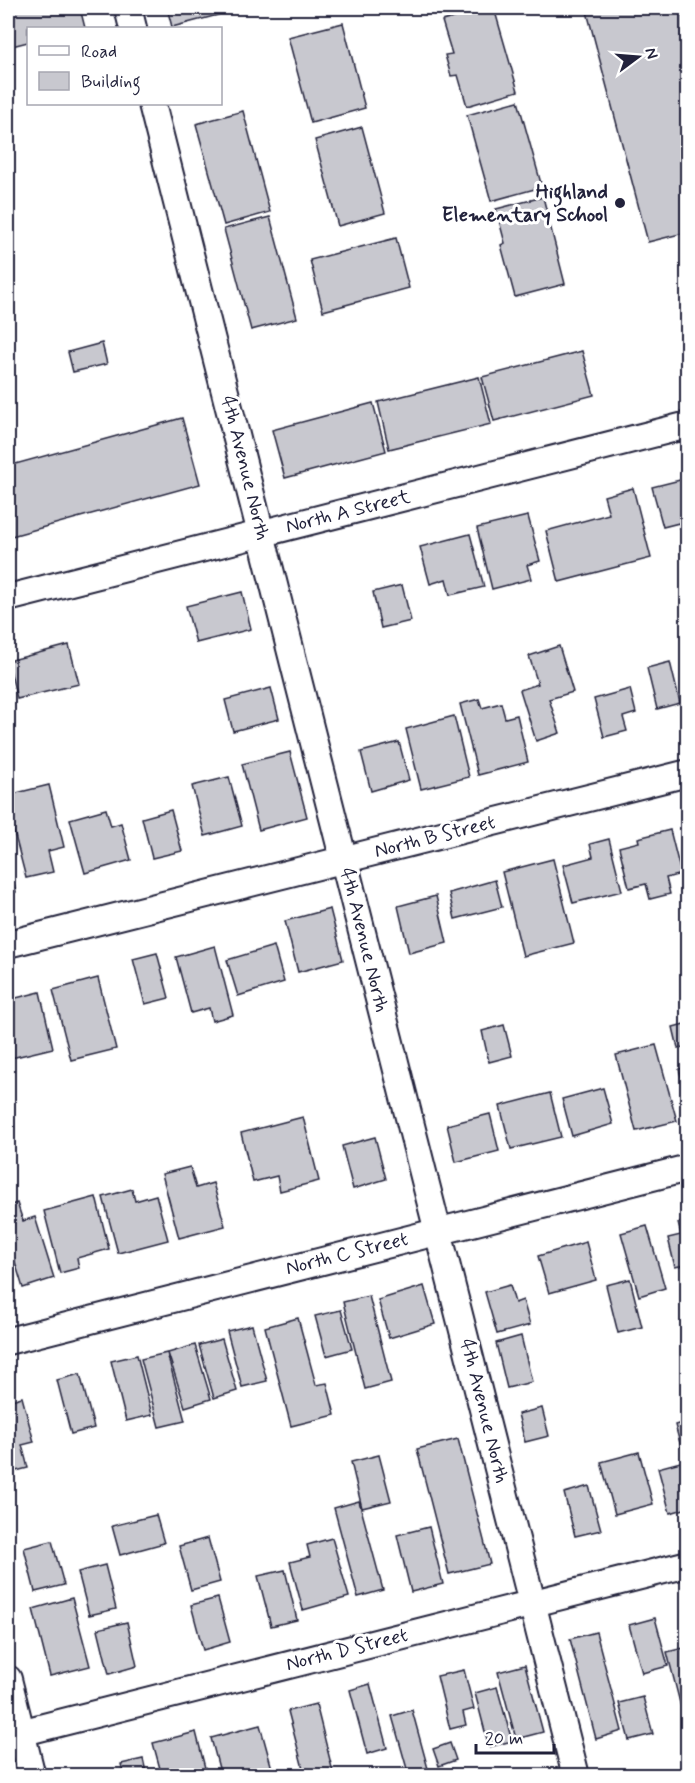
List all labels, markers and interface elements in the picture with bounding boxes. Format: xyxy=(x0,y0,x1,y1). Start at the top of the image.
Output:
legend xyxy=(27,27,222,105)
north arrow xyxy=(608,27,668,87)
text: Road xyxy=(81,40,117,64)
text: N xyxy=(639,45,663,61)
text: Building xyxy=(81,70,141,96)
place label: Highland Elementary School xyxy=(442,179,608,229)
marker: Highland Elementary School xyxy=(613,196,627,210)
street label: 4th Avenue North xyxy=(214,393,276,543)
street label: North A Street xyxy=(283,483,413,541)
street label: North B Street xyxy=(372,809,498,865)
street label: 4th Avenue North xyxy=(333,865,395,1015)
street label: North C Street xyxy=(283,1226,411,1282)
street label: 4th Avenue North xyxy=(453,1336,515,1486)
street label: North D Street xyxy=(283,1622,411,1678)
scale bar xyxy=(476,1717,554,1755)
text: 20 m xyxy=(485,1727,523,1751)

